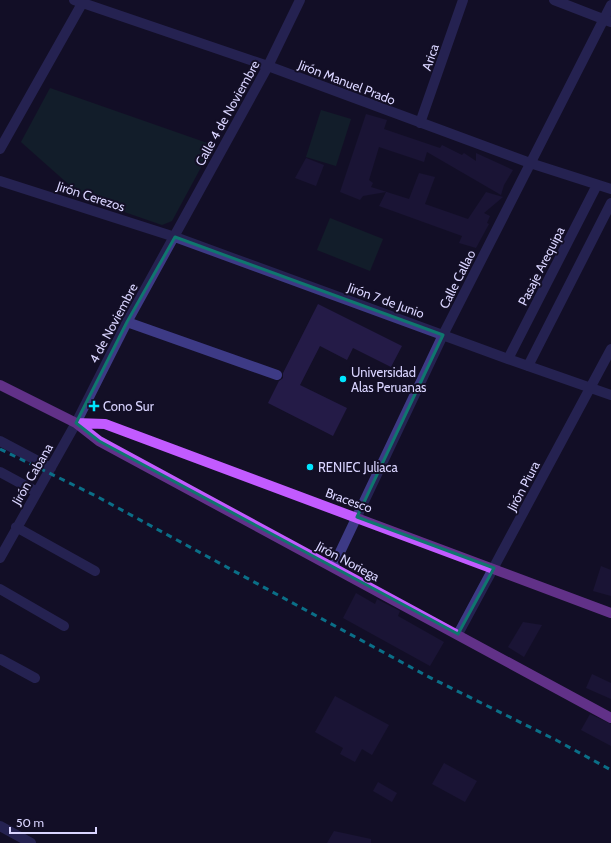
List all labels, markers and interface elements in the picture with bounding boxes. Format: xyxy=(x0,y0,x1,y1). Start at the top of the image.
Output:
street label: Arica xyxy=(418,41,442,72)
street label: Jirón Manuel Prado xyxy=(295,56,398,108)
street label: Calle 4 de Noviembre xyxy=(191,57,263,169)
street label: Jirón Cerezos xyxy=(54,177,128,215)
street label: Pasaje Arequipa xyxy=(514,223,569,309)
street label: Calle Callao xyxy=(435,247,479,311)
street label: Jirón 7 de Junio xyxy=(344,278,427,321)
street label: 4 de Noviembre xyxy=(85,280,141,366)
place label: Universidad Alas Peruanas xyxy=(351,364,427,395)
marker: Universidad Alas Peruanas xyxy=(338,374,348,384)
place label: Cono Sur xyxy=(103,398,155,414)
marker: Cono Sur xyxy=(88,400,100,412)
street label: Jirón Cabana xyxy=(7,440,56,509)
street label: Jirón Piura xyxy=(503,458,543,515)
place label: RENIEC Juliaca xyxy=(318,459,398,475)
marker: RENIEC Juliaca xyxy=(305,462,315,472)
street label: Bracesco xyxy=(323,484,375,516)
street label: Jirón Noriega xyxy=(313,537,383,585)
scale bar xyxy=(10,809,96,835)
text: 50 m xyxy=(16,815,44,830)

